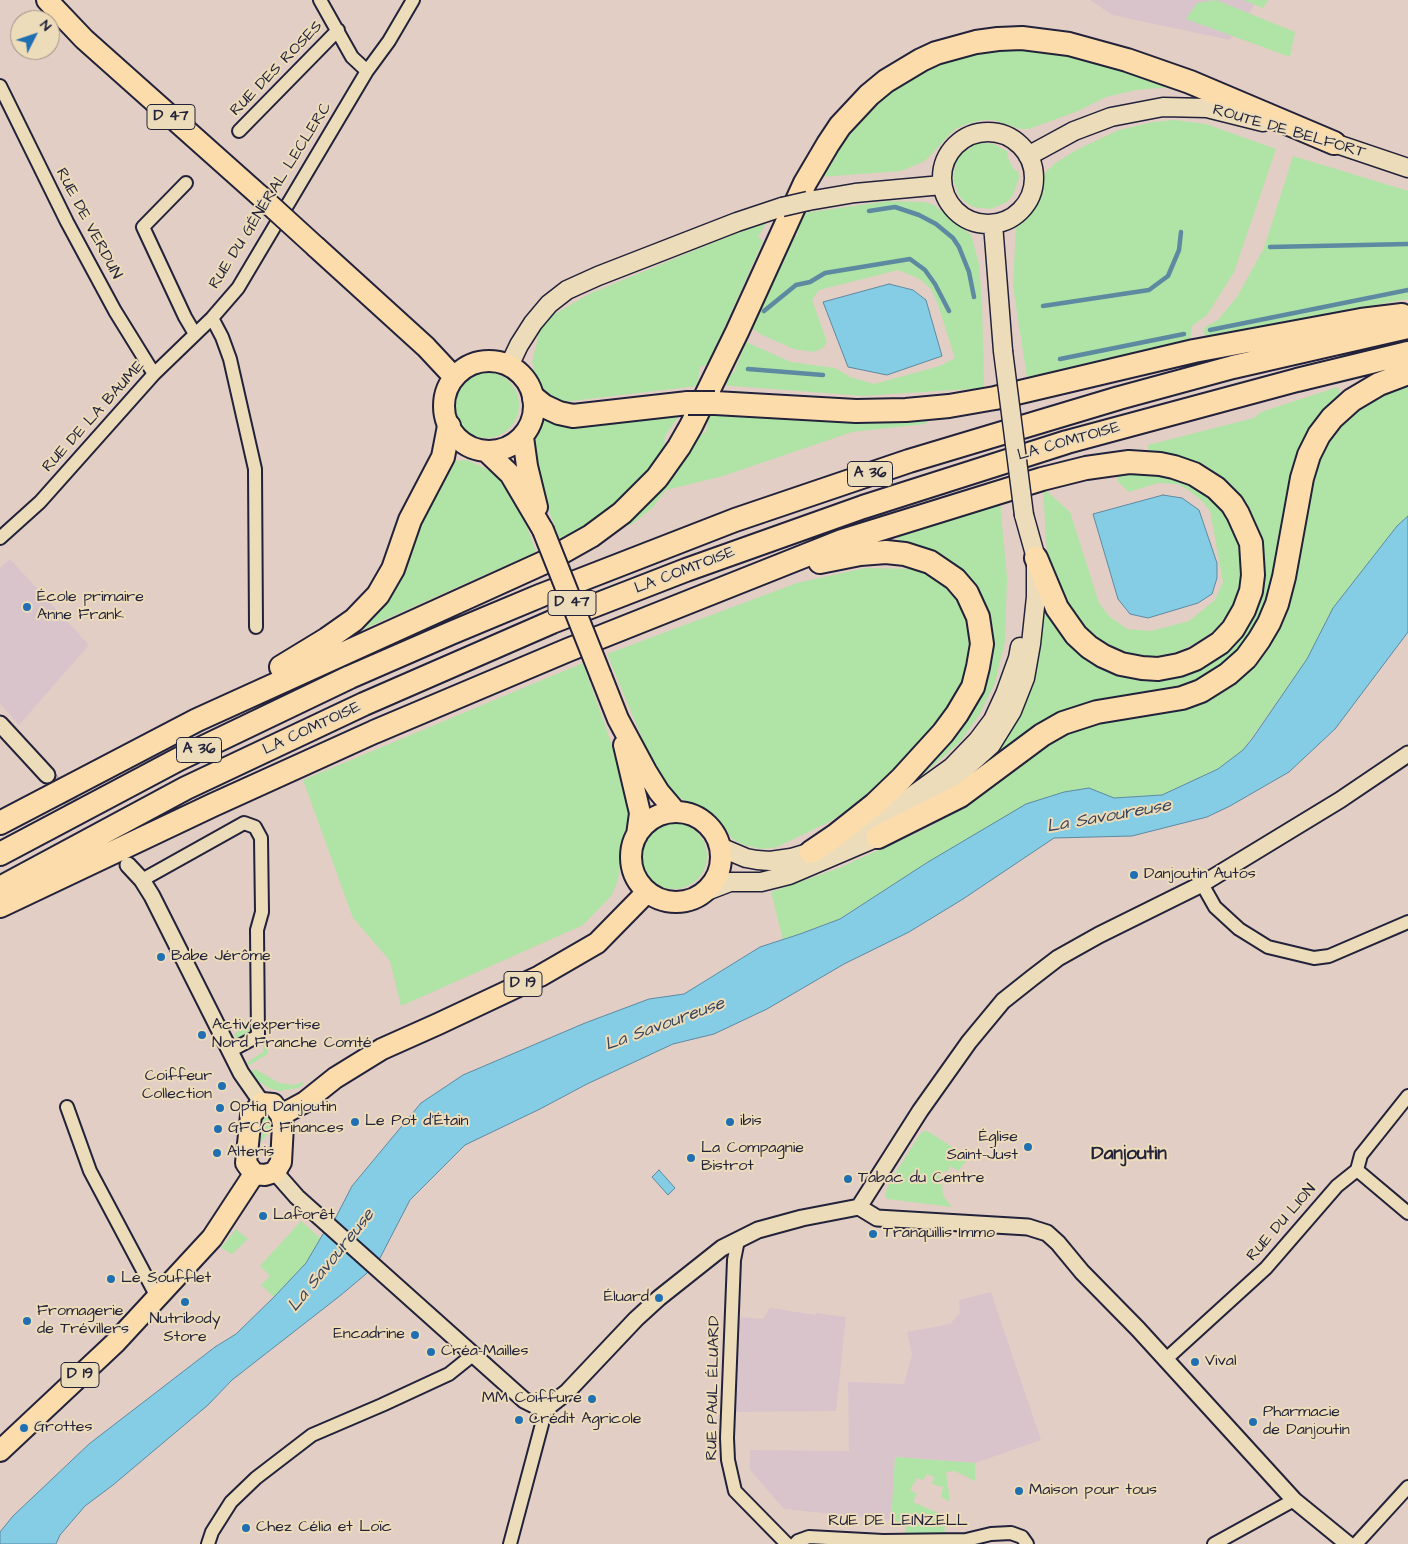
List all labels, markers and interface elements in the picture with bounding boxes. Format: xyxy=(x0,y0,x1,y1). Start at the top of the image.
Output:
north arrow xyxy=(10,10,60,60)
text: N xyxy=(35,16,56,36)
street label: RUE DES ROSES xyxy=(227,17,327,121)
street label: RUE DU GÉNÉRAL LECLERC xyxy=(206,99,336,293)
street label: ROUTE DE BELFORT xyxy=(1210,101,1368,163)
road number: D 47 xyxy=(147,104,195,130)
street label: RUE DE VERDUN xyxy=(51,165,125,283)
street label: RUE DE LA BAUME xyxy=(39,357,149,477)
street label: LA COMTOISE xyxy=(1015,418,1123,466)
road number: A 36 xyxy=(848,462,892,486)
street label: LA COMTOISE xyxy=(632,543,738,599)
place label: École primaire Anne Frank xyxy=(37,588,144,626)
road number: D 47 xyxy=(548,590,596,616)
marker: École primaire Anne Frank xyxy=(21,601,33,613)
street label: LA COMTOISE xyxy=(260,698,364,760)
road number: A 36 xyxy=(176,738,222,762)
water label: La Savoureuse xyxy=(1045,795,1173,839)
place label: Danjoutin Autos xyxy=(1144,865,1256,885)
marker: Danjoutin Autos xyxy=(1128,869,1140,881)
place label: Babe Jérôme xyxy=(171,947,271,967)
marker: Babe Jérôme xyxy=(155,951,167,963)
road number: D 19 xyxy=(504,972,542,996)
water label: La Savoureuse xyxy=(602,993,728,1057)
place label: Activ'expertise Nord Franche Comté xyxy=(212,1016,372,1054)
marker: Activ'expertise Nord Franche Comté xyxy=(196,1029,208,1041)
place label: Coiffeur Collection xyxy=(142,1067,212,1105)
marker: Coiffeur Collection xyxy=(216,1080,228,1092)
place label: Optiq Danjoutin xyxy=(230,1098,337,1118)
marker: Optiq Danjoutin xyxy=(214,1102,226,1114)
place label: Le Pot d'Étain xyxy=(365,1112,469,1132)
place label: ibis xyxy=(740,1112,762,1132)
marker: Le Pot d'Étain xyxy=(349,1116,361,1128)
marker: ibis xyxy=(724,1116,736,1128)
place label: GFCC Finances xyxy=(228,1119,344,1139)
marker: GFCC Finances xyxy=(212,1123,224,1135)
place label: Église Saint-Just xyxy=(947,1128,1018,1166)
place label: La Compagnie Bistrot xyxy=(701,1139,804,1177)
marker: Église Saint-Just xyxy=(1022,1141,1034,1153)
place label: Alteris xyxy=(227,1143,274,1163)
district label: Danjoutin xyxy=(1091,1144,1167,1166)
marker: Alteris xyxy=(211,1147,223,1159)
marker: La Compagnie Bistrot xyxy=(685,1152,697,1164)
place label: Tabac du Centre xyxy=(858,1169,984,1189)
marker: Tabac du Centre xyxy=(842,1173,854,1185)
street label: RUE DU LION xyxy=(1243,1180,1321,1266)
water label: La Savoureuse xyxy=(284,1205,380,1317)
place label: Laforêt xyxy=(273,1206,335,1226)
marker: Laforêt xyxy=(257,1210,269,1222)
place label: Tranquillis Immo xyxy=(883,1224,995,1244)
marker: Tranquillis Immo xyxy=(867,1228,879,1240)
place label: Le Soufflet xyxy=(121,1269,211,1289)
marker: Le Soufflet xyxy=(105,1273,117,1285)
place label: Éluard xyxy=(604,1288,649,1308)
marker: Éluard xyxy=(653,1292,665,1304)
marker: Nutribody Store xyxy=(179,1296,191,1308)
place label: Fromagerie de Trévillers xyxy=(37,1302,129,1340)
place label: Nutribody Store xyxy=(150,1310,220,1348)
marker: Fromagerie de Trévillers xyxy=(21,1315,33,1327)
street label: RUE PAUL ÉLUARD xyxy=(703,1315,725,1461)
place label: Encadrine xyxy=(333,1325,405,1345)
marker: Encadrine xyxy=(409,1329,421,1341)
place label: Créa-Mailles xyxy=(441,1342,528,1362)
marker: Créa-Mailles xyxy=(425,1346,437,1358)
place label: Vival xyxy=(1205,1352,1236,1372)
marker: Vival xyxy=(1189,1356,1201,1368)
road number: D 19 xyxy=(61,1362,99,1388)
place label: MM Coiffure xyxy=(482,1389,582,1409)
marker: MM Coiffure xyxy=(586,1393,598,1405)
place label: Pharmacie de Danjoutin xyxy=(1263,1403,1350,1441)
place label: Crédit Agricole xyxy=(529,1410,641,1430)
marker: Crédit Agricole xyxy=(513,1414,525,1426)
marker: Pharmacie de Danjoutin xyxy=(1247,1416,1259,1428)
place label: Grottes xyxy=(34,1418,93,1438)
marker: Grottes xyxy=(18,1422,30,1434)
place label: Maison pour tous xyxy=(1029,1481,1157,1501)
marker: Maison pour tous xyxy=(1013,1485,1025,1497)
street label: RUE DE LEINZELL xyxy=(828,1512,968,1532)
place label: Chez Célia et Loïc xyxy=(256,1518,392,1538)
marker: Chez Célia et Loïc xyxy=(240,1522,252,1534)

